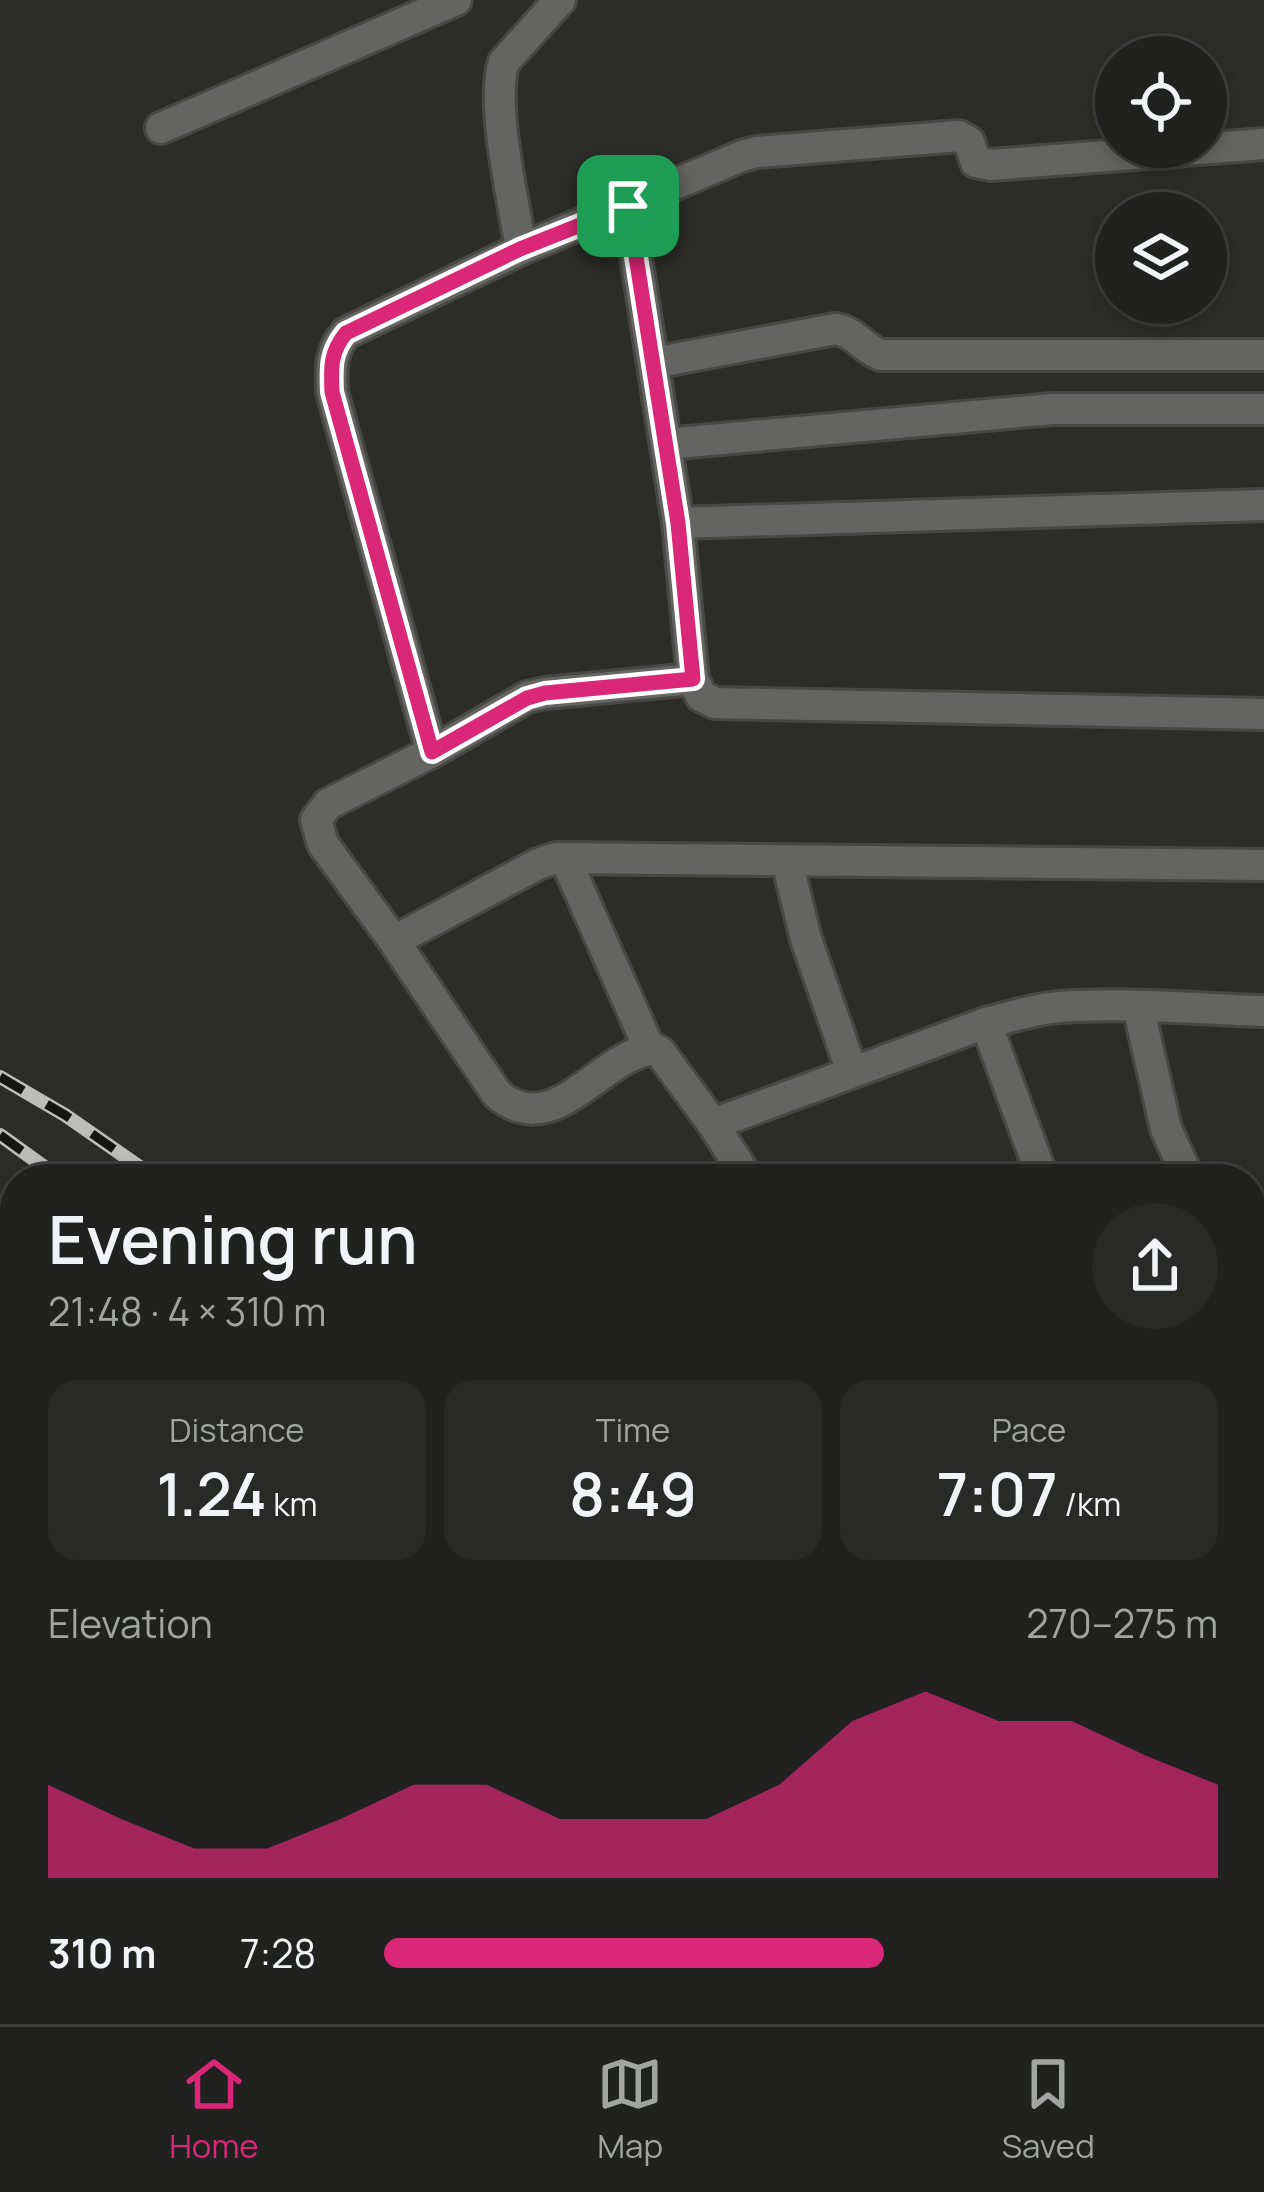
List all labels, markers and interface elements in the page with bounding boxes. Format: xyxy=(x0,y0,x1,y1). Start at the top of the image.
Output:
map controls xyxy=(1095,36,1227,324)
button: locate xyxy=(1095,36,1227,168)
pin xyxy=(577,155,679,257)
icon: arrive xyxy=(595,173,661,239)
button: layers xyxy=(1095,192,1227,324)
text: Evening run xyxy=(48,1194,418,1284)
button: share xyxy=(1092,1203,1218,1329)
text: 21:48 · 4 × 310 m xyxy=(48,1284,326,1338)
text: Distance xyxy=(169,1407,305,1452)
text: Time xyxy=(596,1407,670,1452)
text: Pace xyxy=(992,1407,1066,1452)
text: 1.24 xyxy=(156,1452,267,1534)
text: 8:49 xyxy=(569,1452,697,1534)
text: 7:07 xyxy=(937,1452,1058,1534)
text: km xyxy=(267,1481,318,1526)
text: /km xyxy=(1058,1481,1121,1526)
text: Elevation xyxy=(48,1596,213,1650)
text: 270–275 m xyxy=(1026,1596,1218,1650)
text: 310 m xyxy=(48,1926,156,1980)
text: 7:28 xyxy=(240,1926,316,1980)
tab: Home xyxy=(169,2051,259,2168)
tab: Map xyxy=(597,2051,663,2168)
tab: Saved xyxy=(1002,2051,1095,2168)

